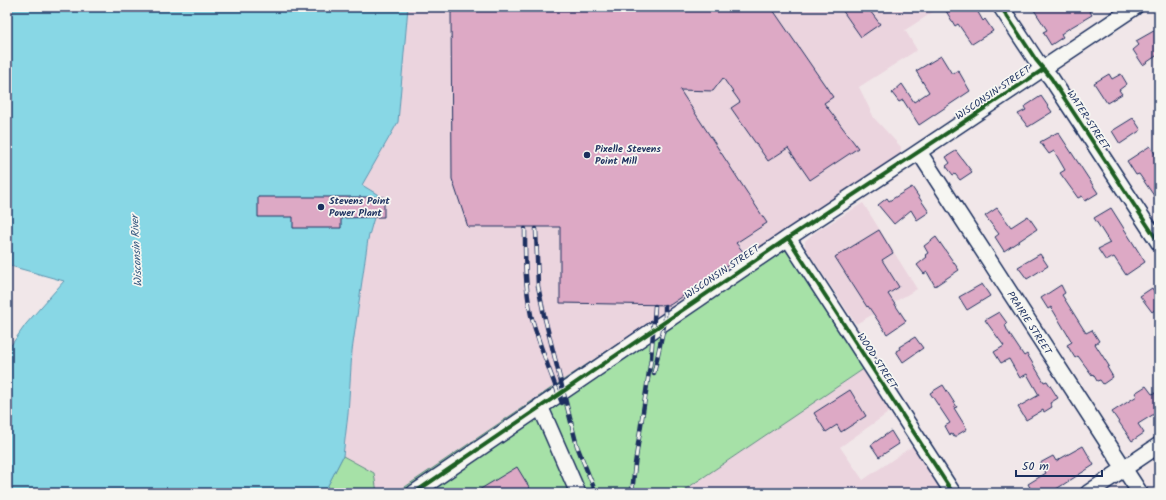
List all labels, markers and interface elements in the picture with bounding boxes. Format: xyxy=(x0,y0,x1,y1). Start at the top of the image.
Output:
street label: WISCONSIN STREET xyxy=(952,61,1035,124)
street label: WATER STREET xyxy=(1063,87,1114,154)
place label: Pixelle Stevens Point Mill xyxy=(595,141,661,169)
marker: Pixelle Stevens Point Mill xyxy=(582,150,592,160)
place label: Stevens Point Power Plant xyxy=(329,193,390,221)
marker: Stevens Point Power Plant xyxy=(316,202,326,212)
water label: Wisconsin River xyxy=(126,212,148,287)
street label: WISCONSIN STREET xyxy=(681,240,764,303)
street label: PRAIRIE STREET xyxy=(1002,288,1056,359)
street label: WOOD STREET xyxy=(853,330,902,394)
scale bar xyxy=(1016,452,1102,478)
text: 50 m xyxy=(1022,457,1049,476)

